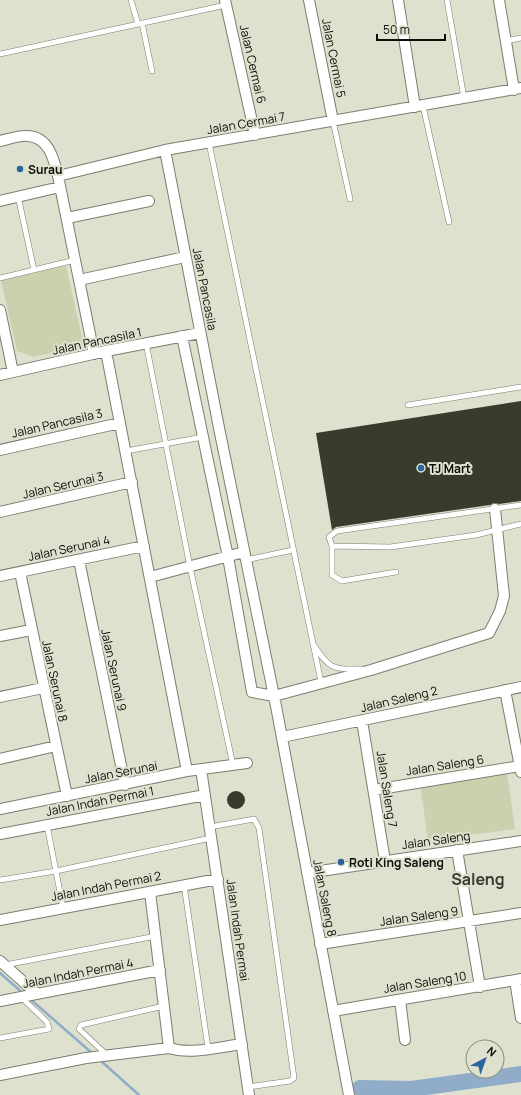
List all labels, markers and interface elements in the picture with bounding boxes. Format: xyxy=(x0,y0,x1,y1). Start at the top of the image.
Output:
scale bar xyxy=(377,16,445,42)
street label: Jalan Cermai 5 xyxy=(318,17,350,99)
text: 50 m xyxy=(383,21,410,38)
street label: Jalan Cermai 6 xyxy=(236,23,270,105)
street label: Jalan Cermai 7 xyxy=(206,108,286,138)
place label: Surau xyxy=(28,161,62,178)
marker: Surau xyxy=(15,164,25,174)
street label: Jalan Pancasila xyxy=(189,246,221,332)
street label: Jalan Pancasila 1 xyxy=(51,323,143,359)
street label: Jalan Pancasila 3 xyxy=(10,404,104,442)
place label: TJ Mart xyxy=(429,460,471,477)
marker: TJ Mart xyxy=(416,463,426,473)
street label: Jalan Serunai 3 xyxy=(21,467,105,503)
street label: Jalan Serunai 4 xyxy=(27,531,111,565)
street label: Jalan Serunai 9 xyxy=(97,627,131,713)
street label: Jalan Serunai 8 xyxy=(38,639,72,723)
street label: Jalan Saleng 2 xyxy=(359,682,439,716)
street label: Jalan Saleng 7 xyxy=(373,749,401,829)
street label: Jalan Saleng 6 xyxy=(405,750,485,780)
street label: Jalan Serunai xyxy=(83,757,159,787)
street label: Jalan Indah Permai 1 xyxy=(45,782,155,820)
street label: Jalan Saleng xyxy=(401,827,471,853)
place label: Roti King Saleng xyxy=(349,854,444,871)
marker: Roti King Saleng xyxy=(336,857,346,867)
street label: Jalan Saleng 8 xyxy=(309,858,341,938)
street label: Jalan Indah Permai 2 xyxy=(49,867,163,905)
district label: Saleng xyxy=(451,868,505,890)
street label: Jalan Indah Permai xyxy=(222,878,254,982)
street label: Jalan Saleng 9 xyxy=(379,902,459,930)
street label: Jalan Indah Permai 4 xyxy=(21,954,135,992)
street label: Jalan Saleng 10 xyxy=(382,967,468,997)
north arrow xyxy=(465,1039,505,1079)
text: N xyxy=(484,1043,500,1059)

